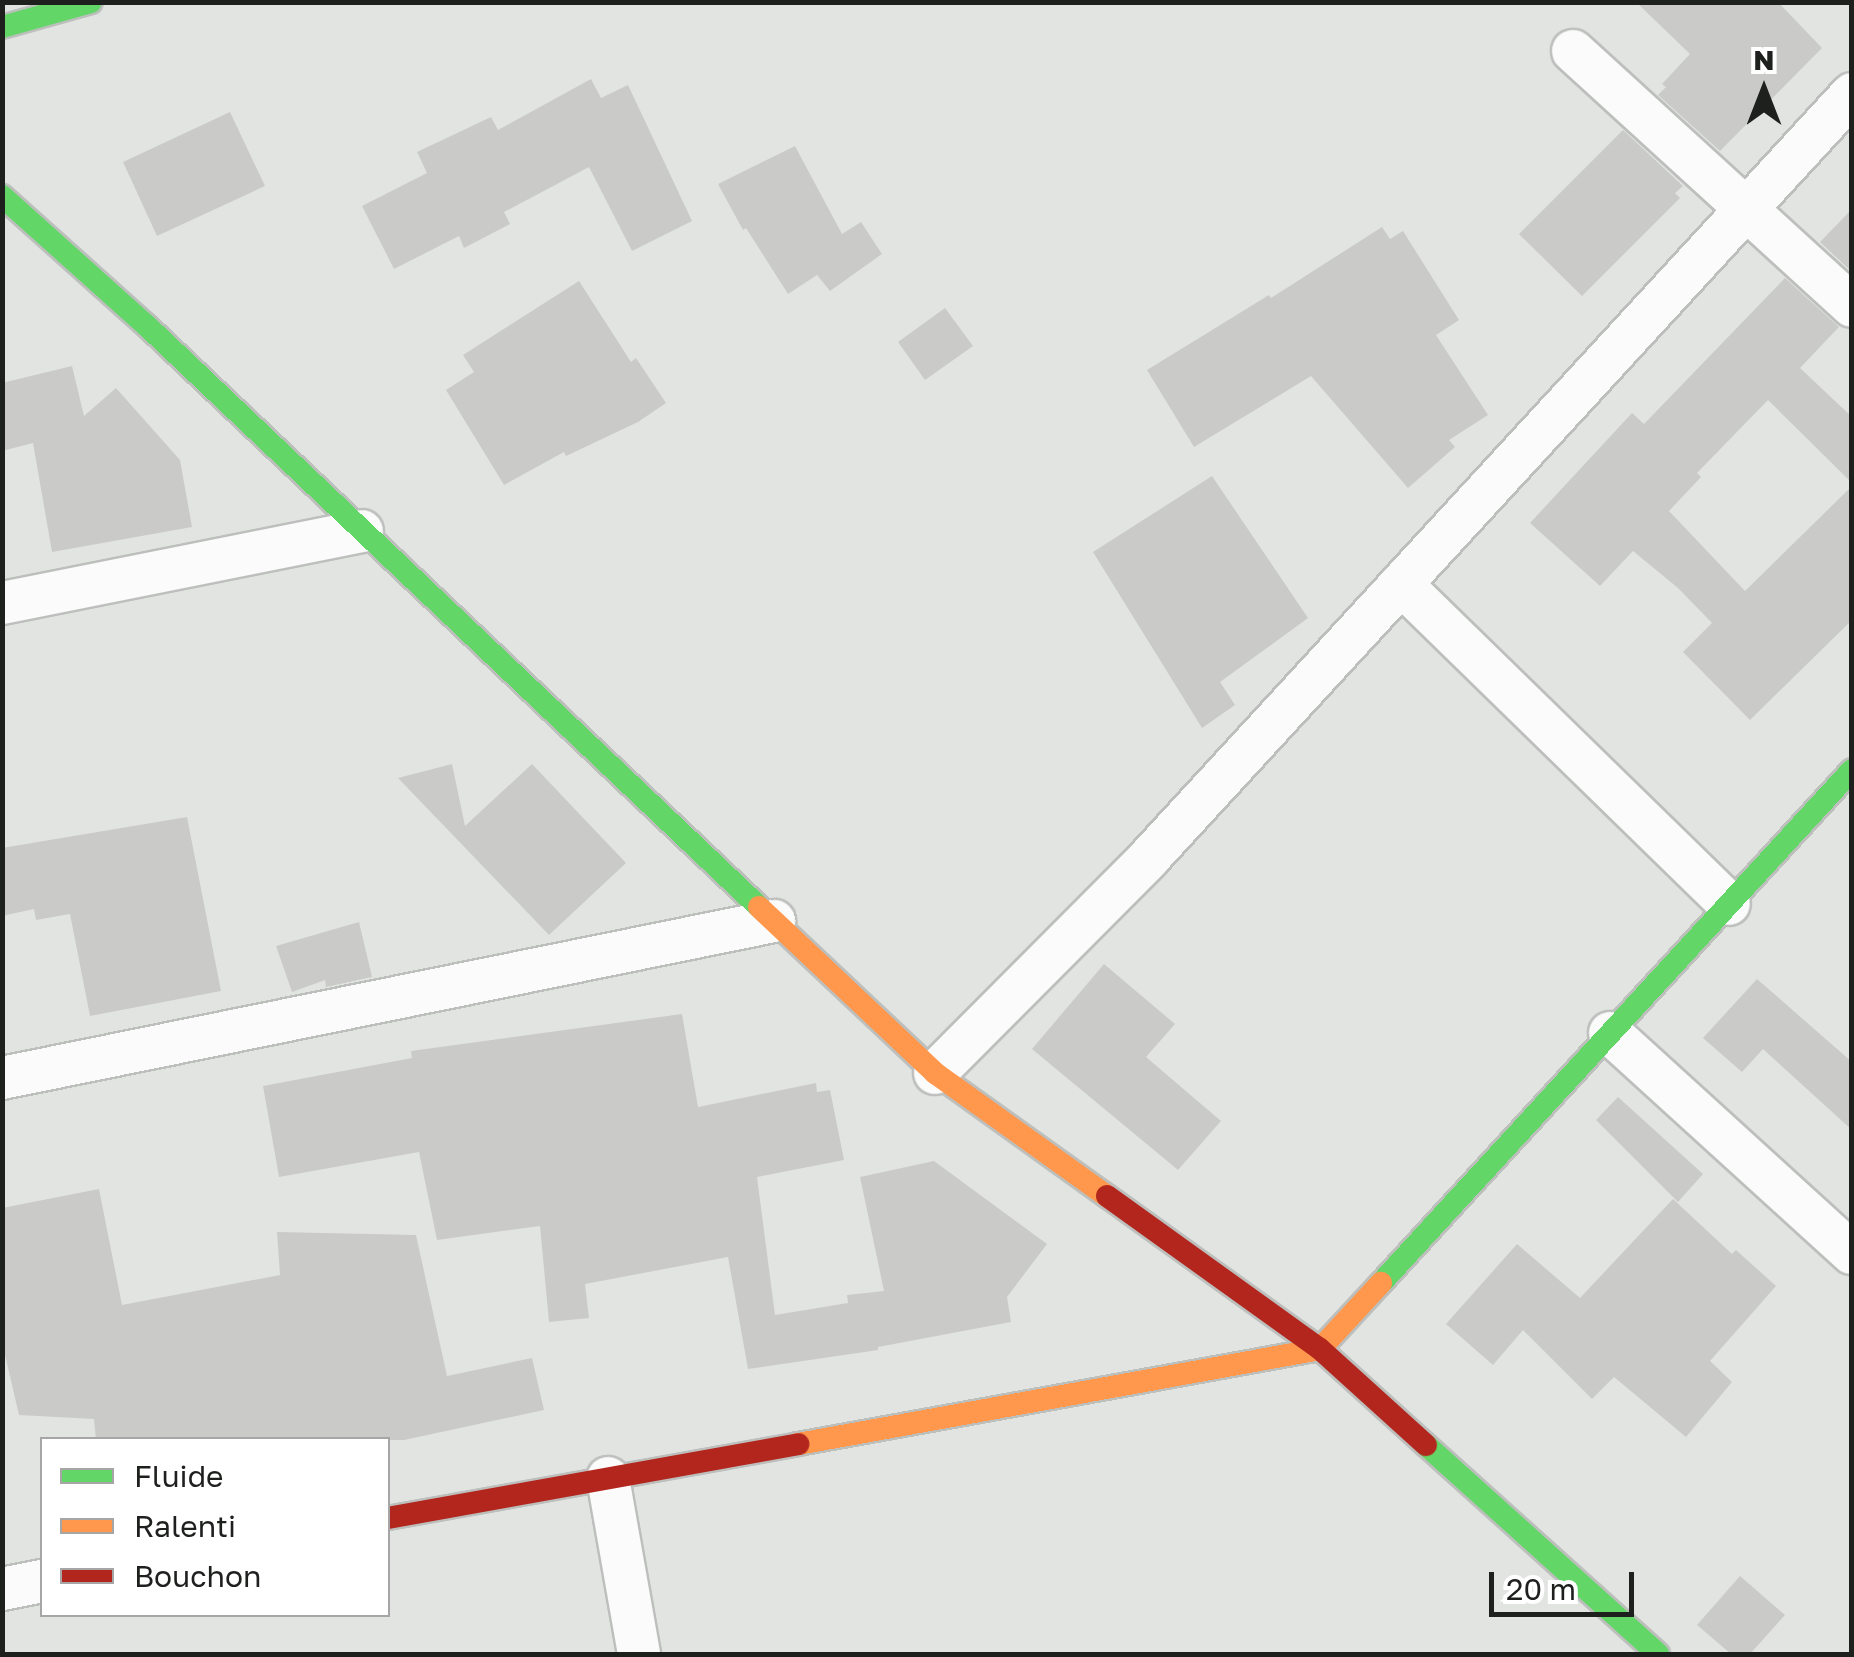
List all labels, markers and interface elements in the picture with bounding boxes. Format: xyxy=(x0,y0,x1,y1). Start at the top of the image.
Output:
north arrow xyxy=(1714,40,1814,140)
text: N xyxy=(1753,43,1775,76)
legend xyxy=(40,1437,390,1617)
text: Fluide xyxy=(134,1458,224,1494)
text: Ralenti xyxy=(134,1508,236,1544)
scale bar xyxy=(1494,1552,1639,1614)
text: Bouchon xyxy=(134,1558,262,1594)
text: 20 m xyxy=(1506,1571,1576,1607)

